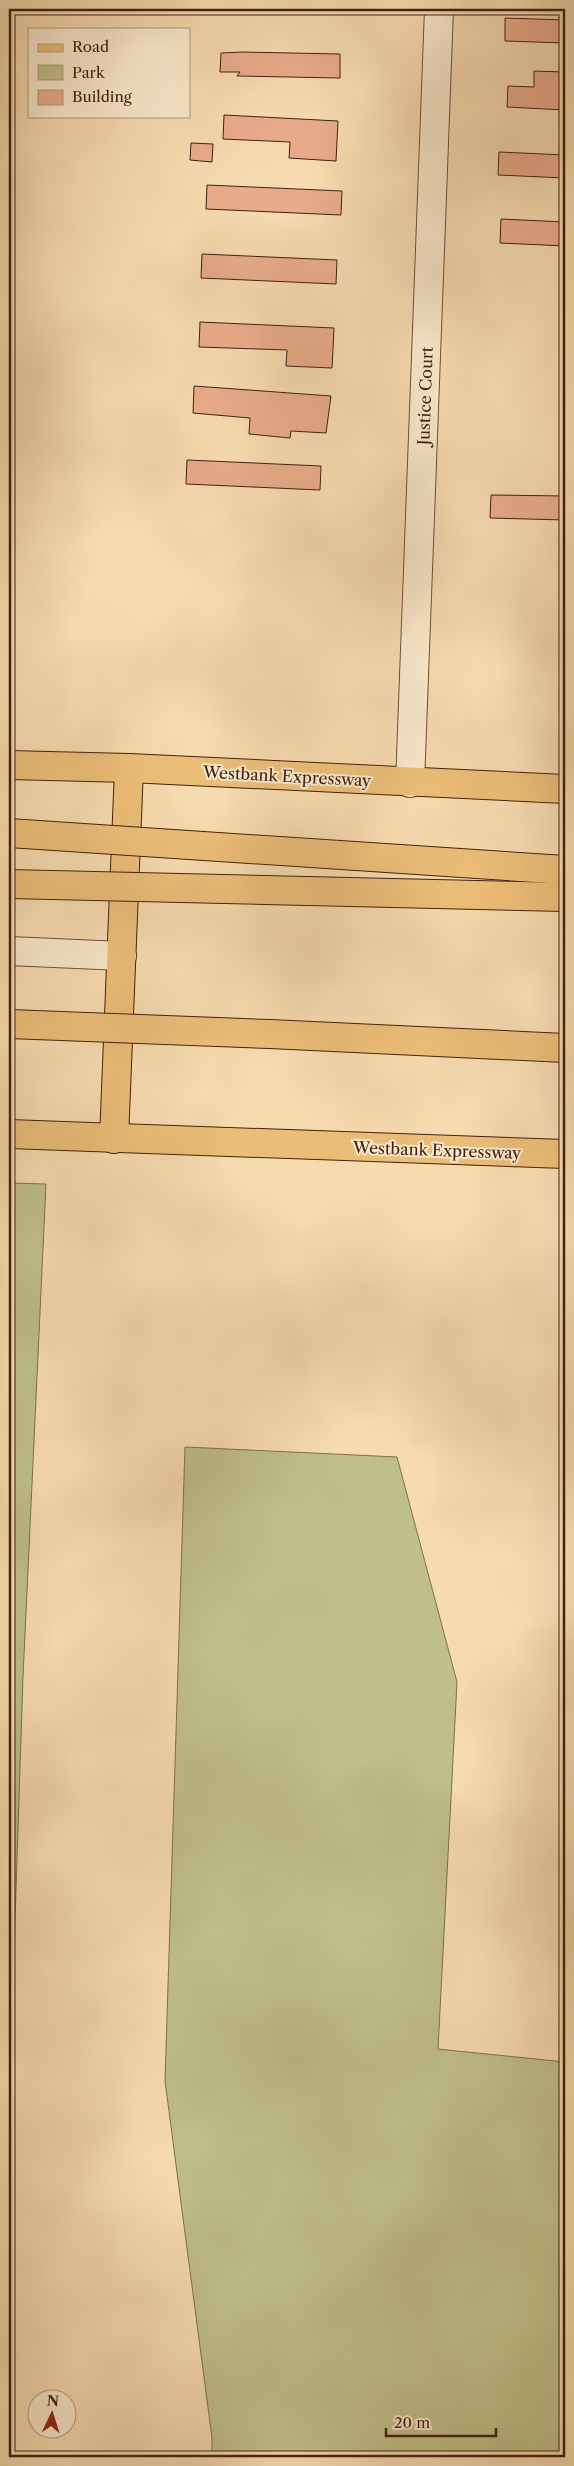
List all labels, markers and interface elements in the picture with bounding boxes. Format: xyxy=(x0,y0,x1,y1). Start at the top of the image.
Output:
legend xyxy=(28,28,190,118)
text: Road xyxy=(72,37,109,56)
text: Park xyxy=(72,63,106,82)
text: Building xyxy=(72,87,132,106)
street label: Justice Court xyxy=(413,346,437,449)
street label: Westbank Expressway xyxy=(201,762,373,790)
street label: Westbank Expressway xyxy=(352,1137,522,1163)
north arrow xyxy=(28,2388,78,2438)
text: N xyxy=(46,2392,60,2410)
scale bar xyxy=(386,2406,496,2438)
text: 20 m xyxy=(394,2413,430,2432)

